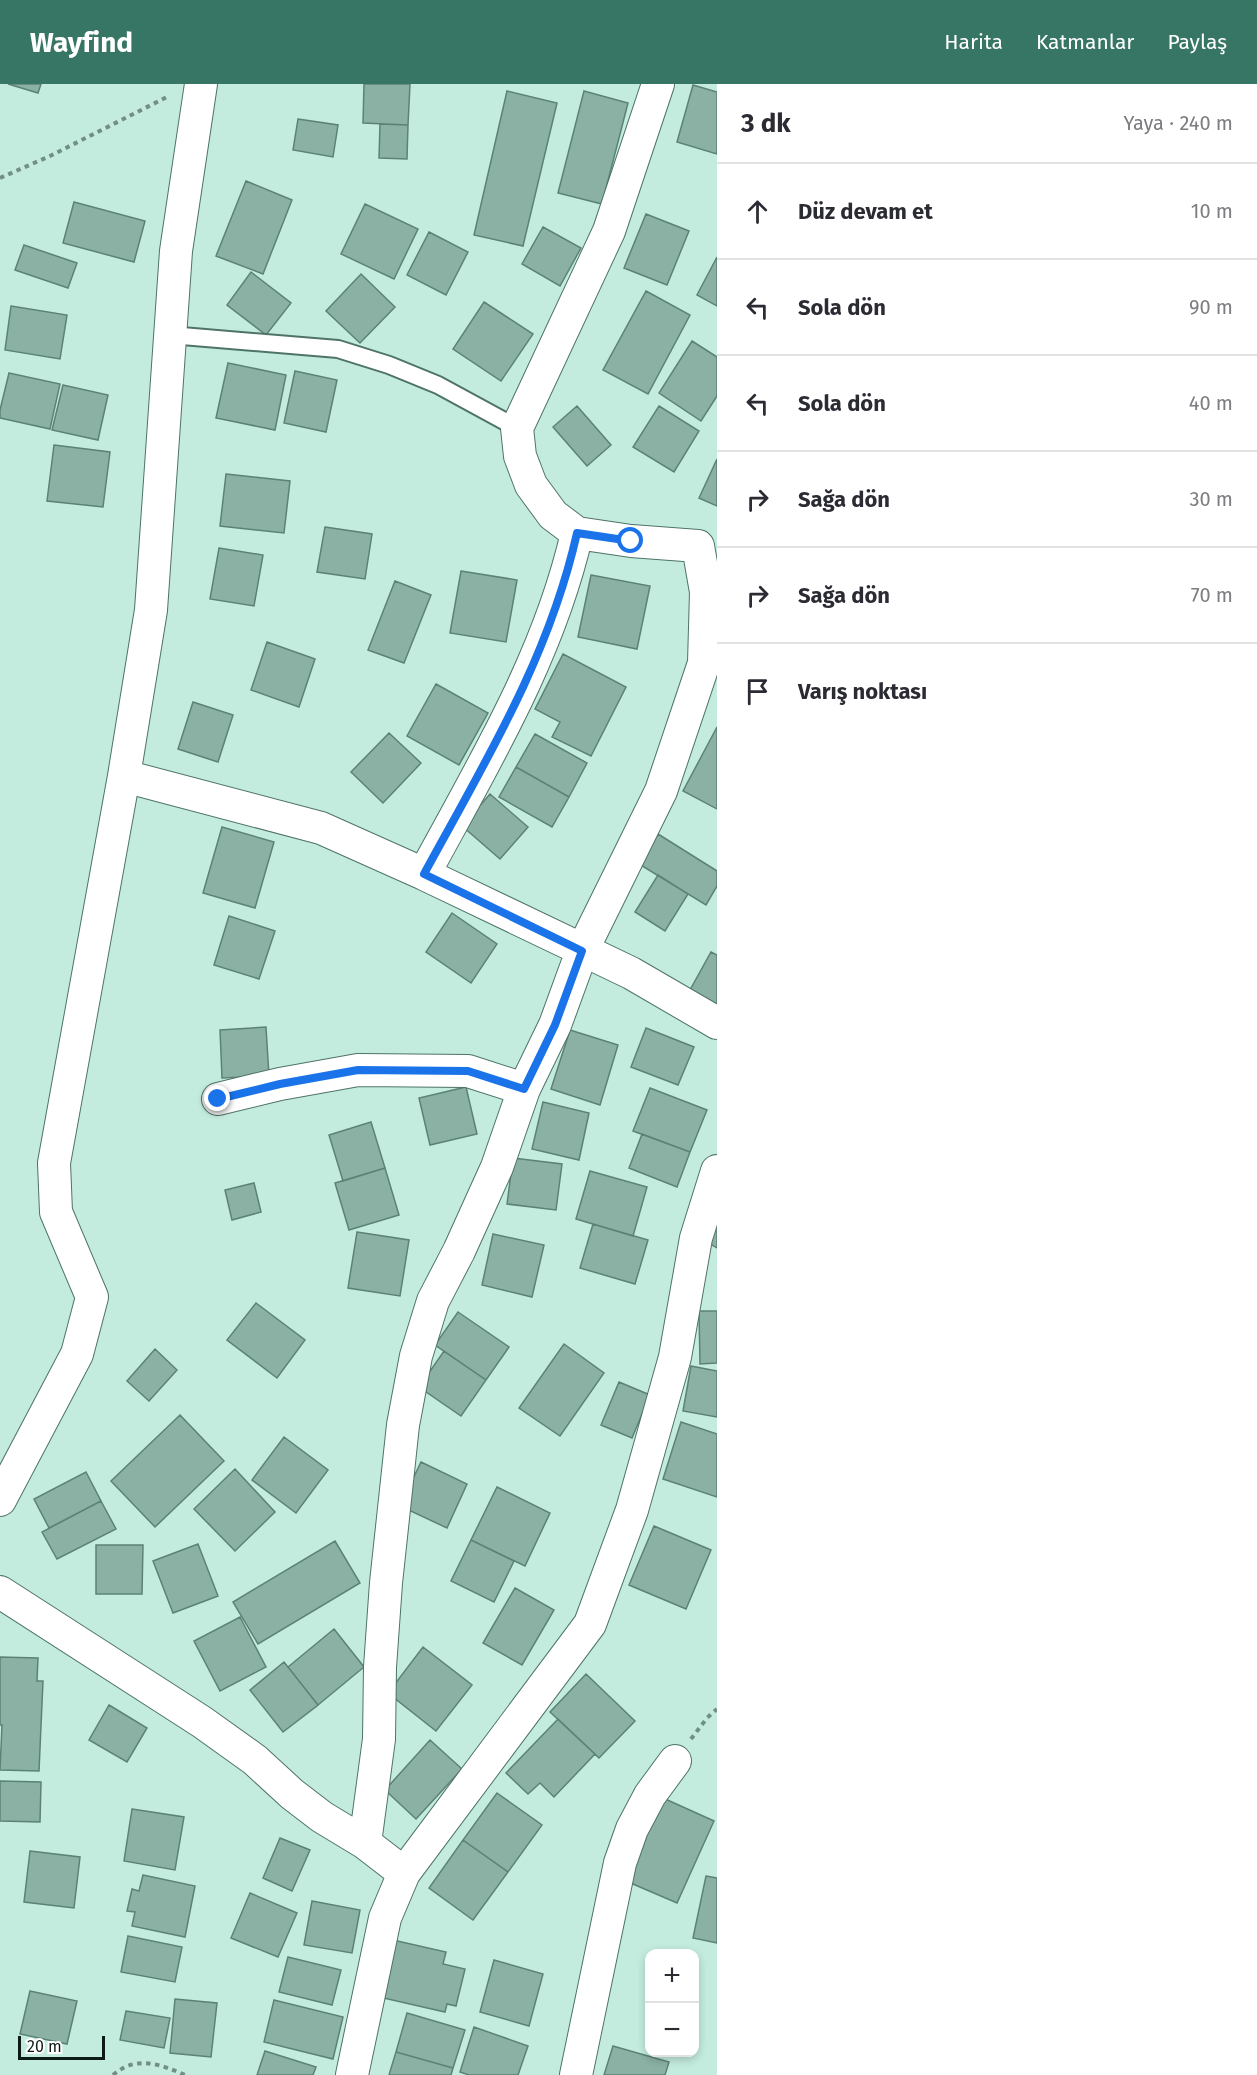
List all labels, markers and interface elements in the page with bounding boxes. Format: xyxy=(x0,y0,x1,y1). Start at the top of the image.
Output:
text: Wayfind xyxy=(30,26,133,59)
text: Harita xyxy=(944,29,1003,55)
text: Katmanlar xyxy=(1036,29,1134,55)
text: Paylaş xyxy=(1167,29,1227,55)
text: 3 dk xyxy=(741,108,791,139)
text: Yaya · 240 m xyxy=(1124,111,1233,135)
icon: ahead xyxy=(741,195,774,228)
text: Düz devam et xyxy=(798,198,933,225)
text: 10 m xyxy=(1191,199,1233,223)
icon: left xyxy=(741,291,774,324)
text: Sola dön xyxy=(798,294,886,321)
text: 90 m xyxy=(1189,295,1233,319)
icon: left xyxy=(741,387,774,420)
text: Sola dön xyxy=(798,390,886,417)
text: 40 m xyxy=(1189,391,1233,415)
icon: right xyxy=(741,483,774,516)
text: Sağa dön xyxy=(798,486,890,513)
text: 30 m xyxy=(1189,487,1233,511)
route start xyxy=(617,527,643,553)
icon: right xyxy=(741,579,774,612)
text: Sağa dön xyxy=(798,582,890,609)
text: 70 m xyxy=(1191,583,1233,607)
icon: arrive xyxy=(741,675,774,708)
text: Varış noktası xyxy=(798,678,927,705)
route end xyxy=(204,1085,230,1111)
map controls xyxy=(645,1949,699,2057)
button: + xyxy=(645,1949,699,2003)
button: − xyxy=(645,2003,699,2057)
scale bar xyxy=(18,2033,105,2060)
text: 20 m xyxy=(27,2037,62,2056)

